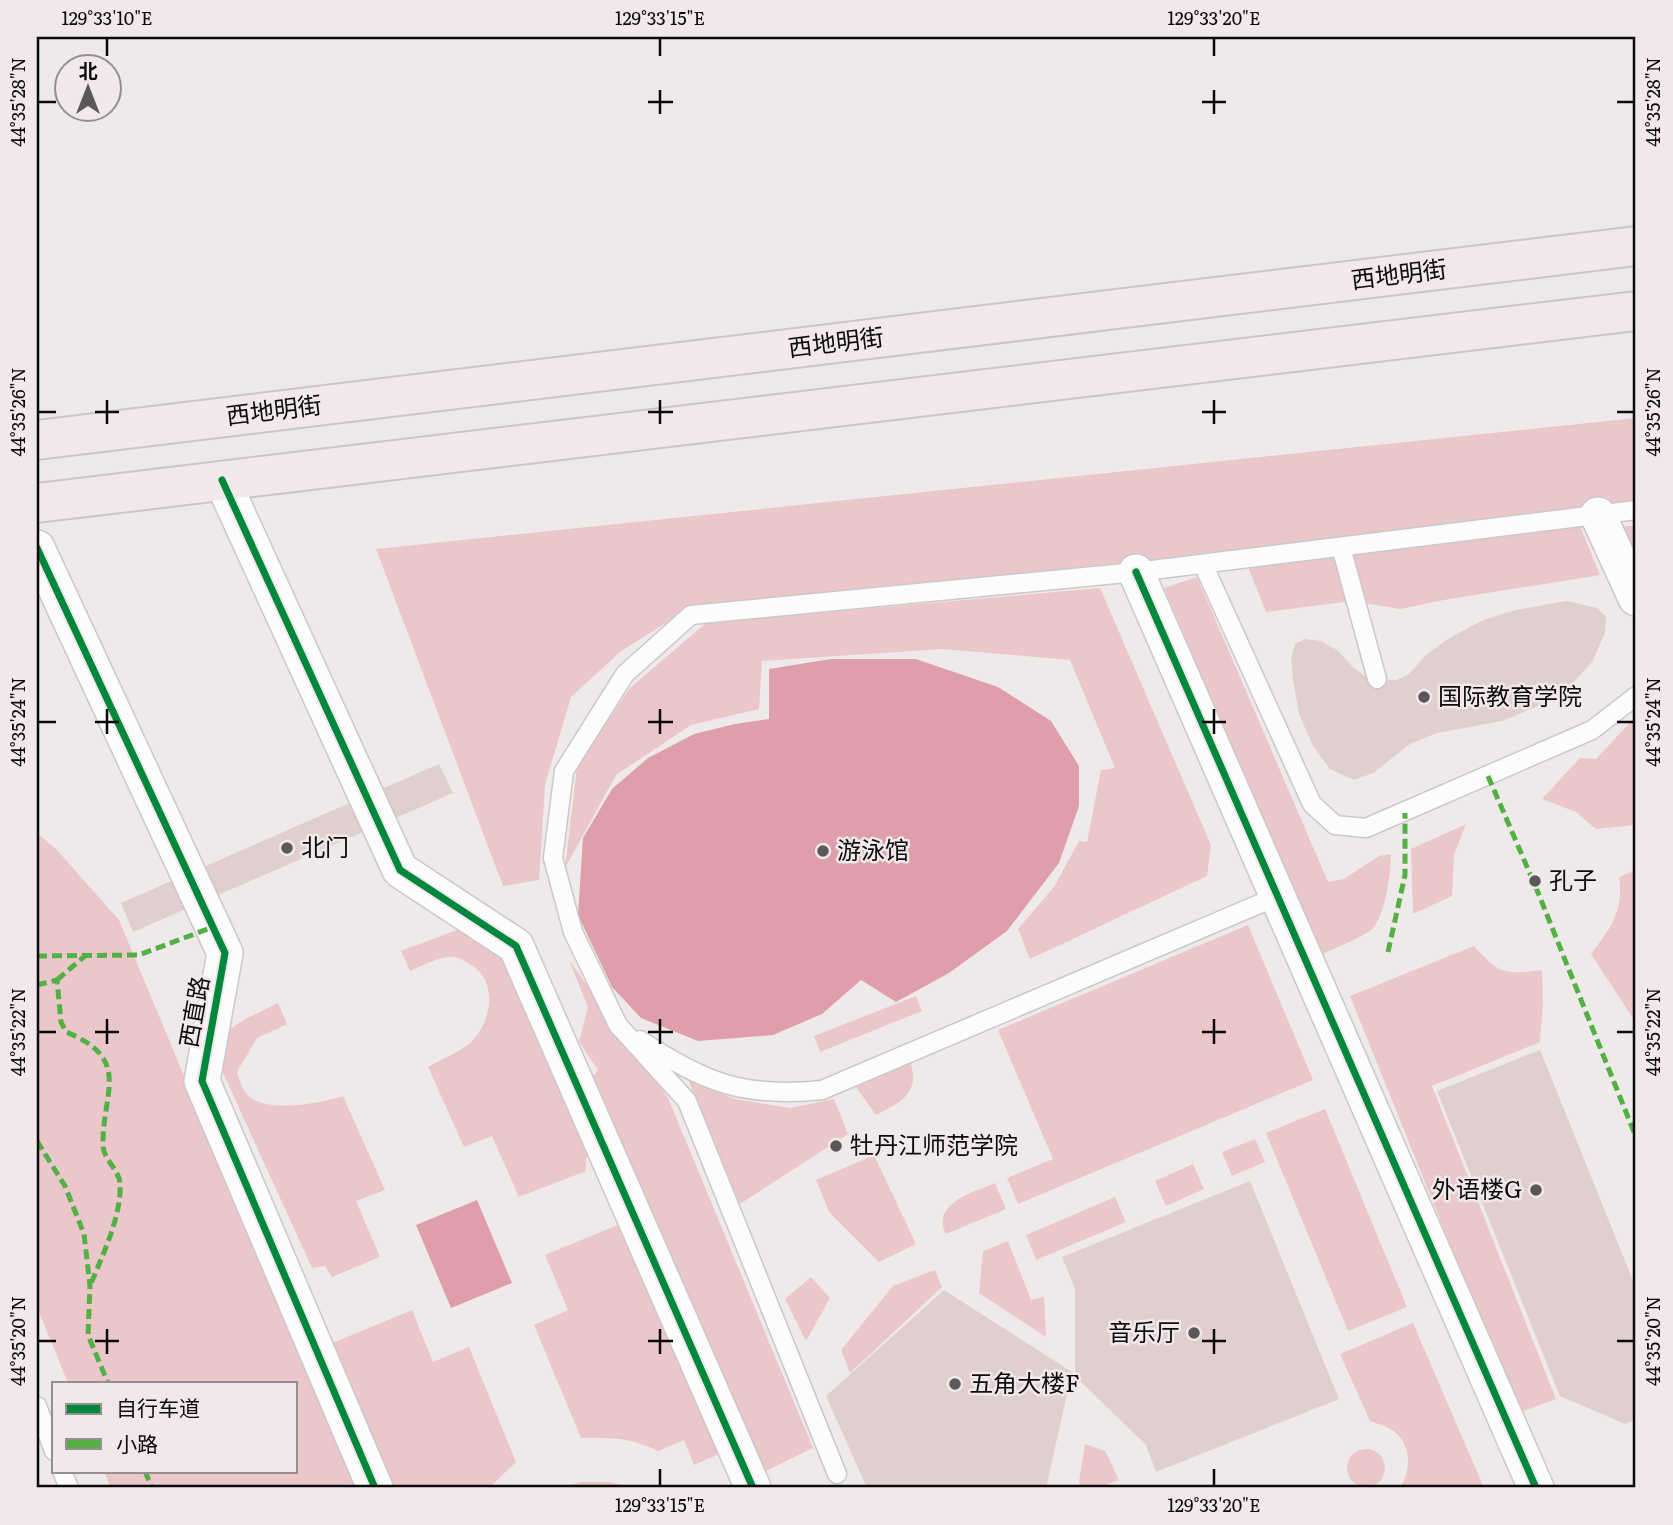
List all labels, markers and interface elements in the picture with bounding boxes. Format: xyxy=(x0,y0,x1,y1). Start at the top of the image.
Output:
text: 129°33'10"E xyxy=(61,4,153,31)
text: 129°33'15"E xyxy=(615,4,705,31)
text: 129°33'20"E xyxy=(1168,4,1260,31)
north arrow xyxy=(52,52,122,122)
text: 北 xyxy=(78,56,98,84)
text: 44°35'28"N xyxy=(4,57,31,147)
text: 44°35'28"N xyxy=(1639,57,1666,147)
street label: 西地明街 xyxy=(1349,249,1448,296)
street label: 西地明街 xyxy=(786,317,885,364)
text: 44°35'26"N xyxy=(4,367,31,457)
text: 44°35'26"N xyxy=(1639,367,1666,457)
street label: 西地明街 xyxy=(224,385,323,432)
text: 44°35'24"N xyxy=(4,677,31,767)
place label: 国际教育学院 xyxy=(1438,677,1582,712)
text: 44°35'24"N xyxy=(1639,677,1666,767)
marker: 国际教育学院 xyxy=(1416,689,1432,705)
place label: 北门 xyxy=(301,828,349,863)
place label: 游泳馆 xyxy=(837,831,909,866)
marker: 北门 xyxy=(279,840,295,856)
marker: 游泳馆 xyxy=(815,843,831,859)
place label: 孔子 xyxy=(1549,861,1597,896)
marker: 孔子 xyxy=(1527,873,1543,889)
street label: 西直路 xyxy=(169,973,216,1050)
text: 44°35'22"N xyxy=(4,988,31,1076)
text: 44°35'22"N xyxy=(1639,988,1666,1076)
place label: 牡丹江师范学院 xyxy=(850,1126,1018,1161)
marker: 牡丹江师范学院 xyxy=(828,1138,844,1154)
place label: 外语楼G xyxy=(1432,1170,1522,1205)
marker: 外语楼G xyxy=(1528,1182,1544,1198)
text: 44°35'20"N xyxy=(4,1296,31,1386)
text: 44°35'20"N xyxy=(1639,1296,1666,1386)
place label: 音乐厅 xyxy=(1108,1313,1180,1348)
marker: 音乐厅 xyxy=(1186,1325,1202,1341)
place label: 五角大楼F xyxy=(969,1364,1080,1399)
marker: 五角大楼F xyxy=(947,1376,963,1392)
legend xyxy=(52,1382,298,1472)
text: 自行车道 xyxy=(116,1391,200,1422)
text: 小路 xyxy=(116,1427,158,1458)
text: 129°33'15"E xyxy=(615,1491,705,1518)
text: 129°33'20"E xyxy=(1168,1491,1260,1518)

